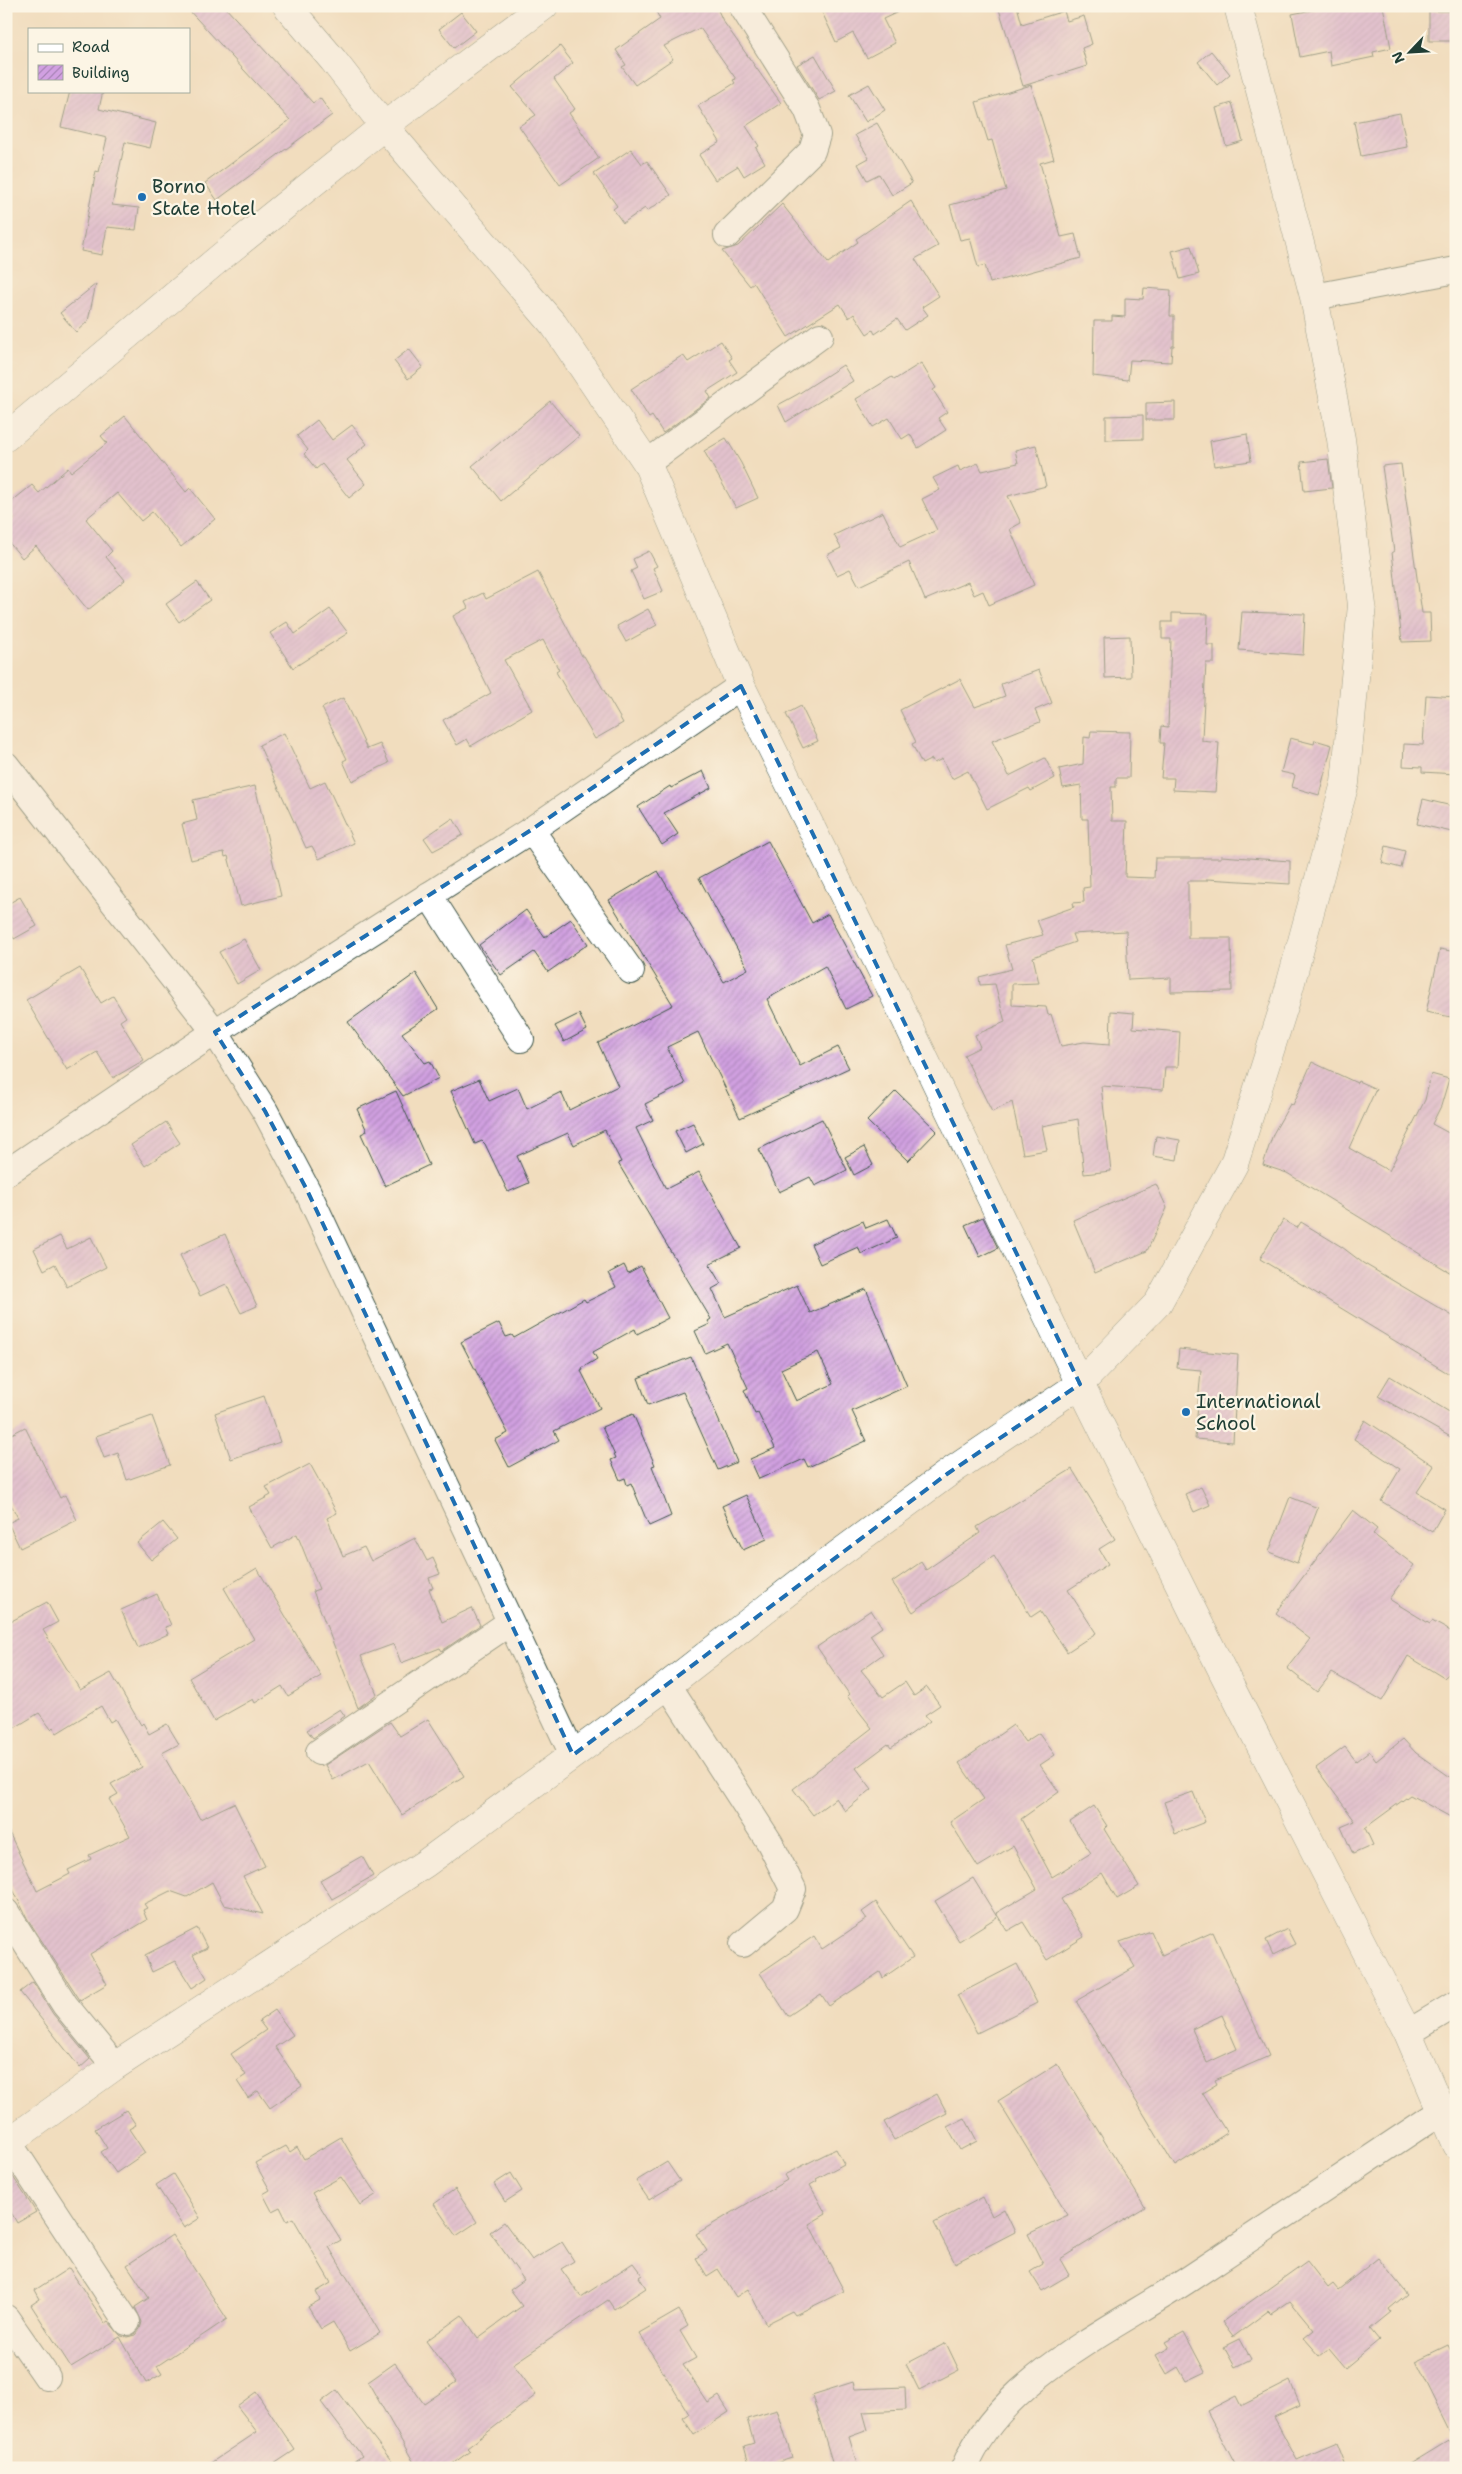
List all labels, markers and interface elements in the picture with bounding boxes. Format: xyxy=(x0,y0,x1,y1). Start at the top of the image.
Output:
legend xyxy=(28,28,190,92)
north arrow xyxy=(1384,28,1434,78)
text: Road xyxy=(72,37,110,57)
text: N xyxy=(1388,49,1409,66)
text: Building xyxy=(72,63,129,83)
place label: Borno State Hotel xyxy=(152,174,256,221)
marker: Borno State Hotel xyxy=(136,191,148,203)
place label: International School xyxy=(1196,1389,1321,1436)
marker: International School xyxy=(1180,1406,1192,1418)

